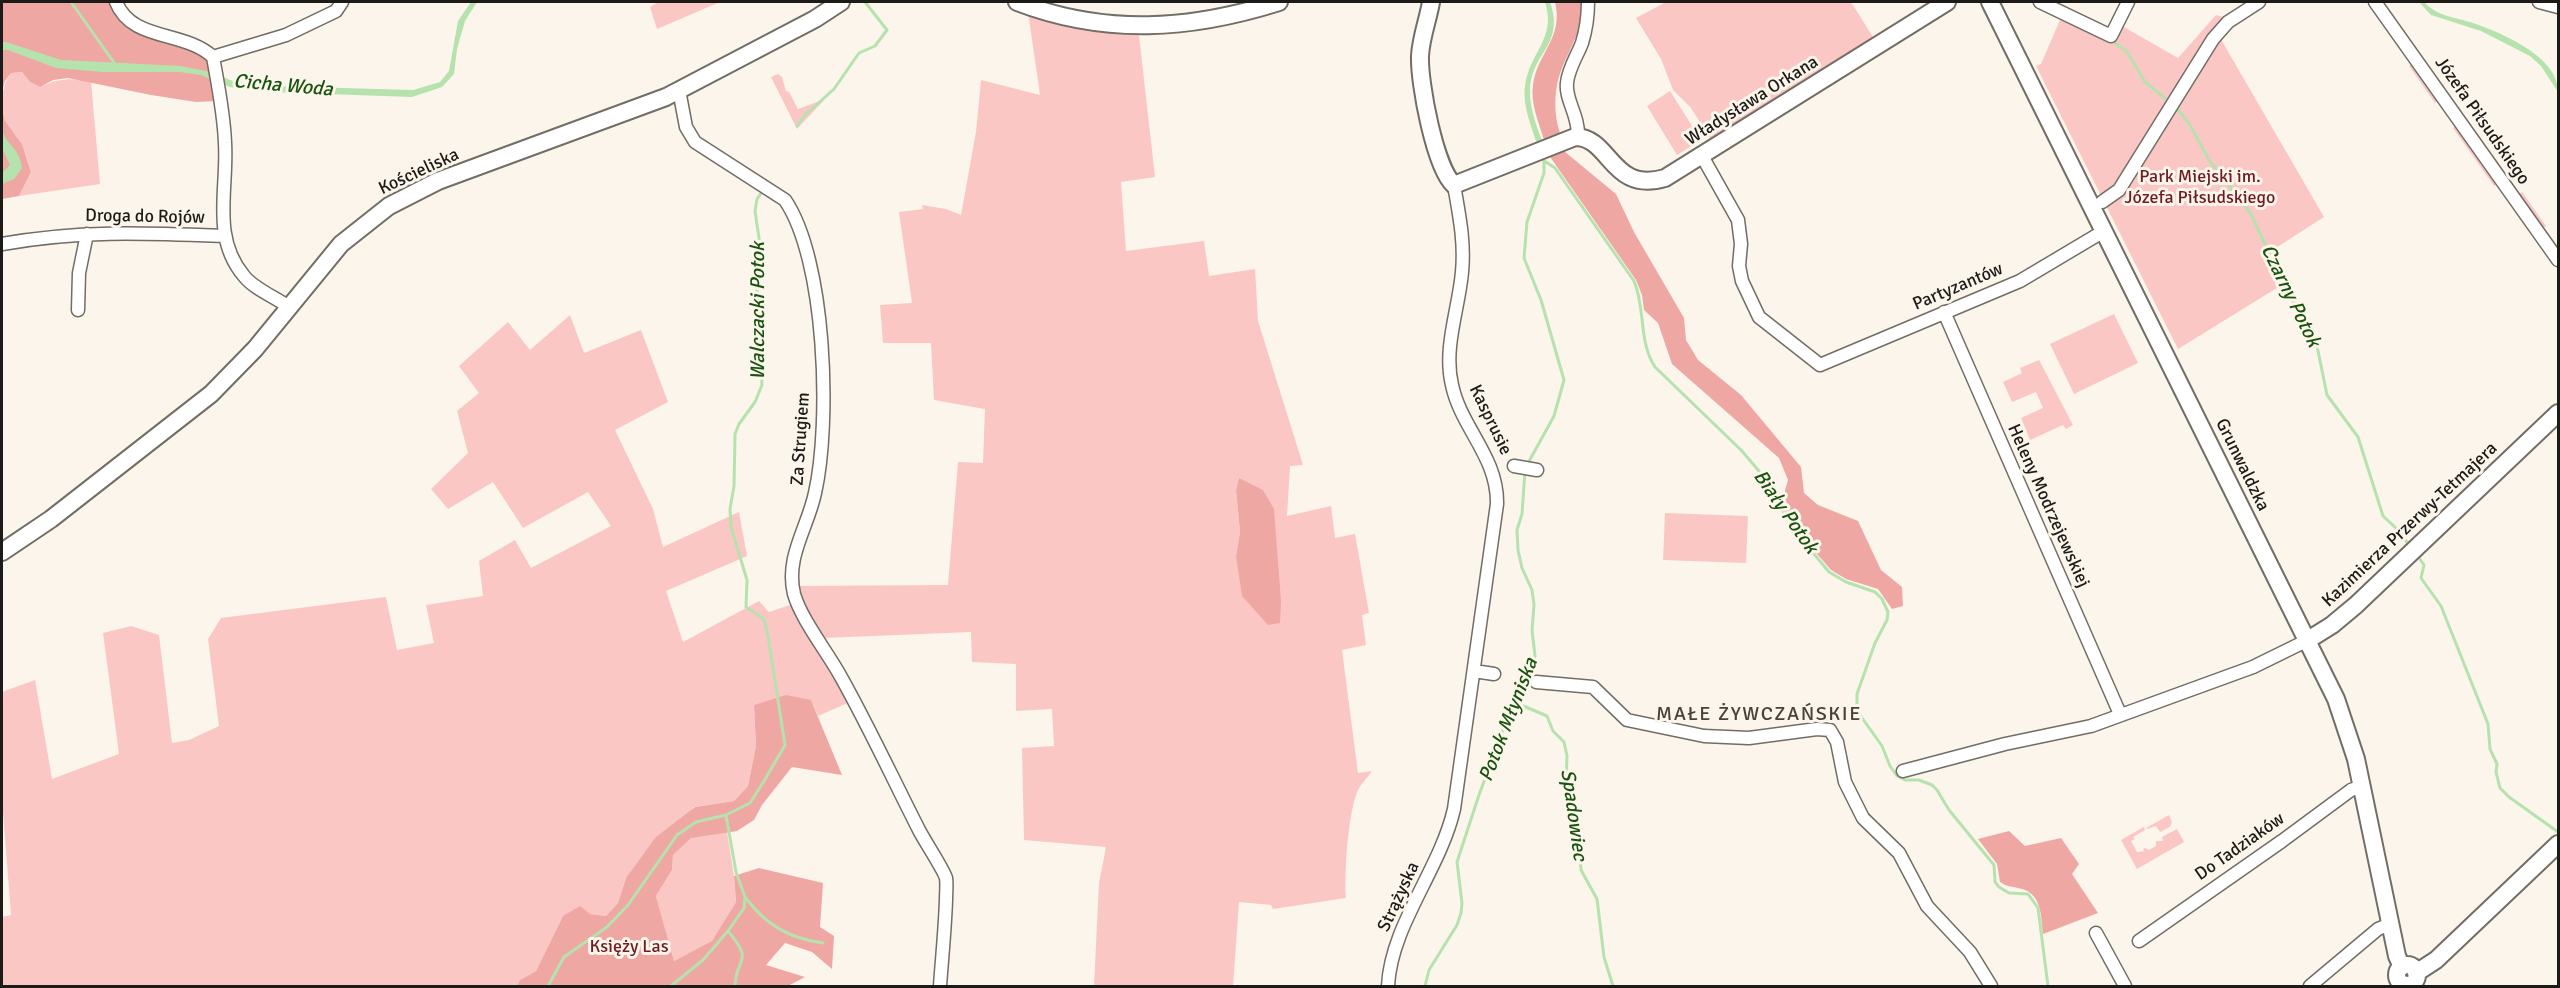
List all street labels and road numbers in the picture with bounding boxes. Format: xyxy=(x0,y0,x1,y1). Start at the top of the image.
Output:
street label: Władysława Orkana xyxy=(1682,51,1822,151)
street label: Józefa Piłsudskiego xyxy=(2430,53,2534,189)
street label: Kościeliska xyxy=(375,144,463,200)
street label: Droga do Rojów xyxy=(85,205,205,229)
street label: Partyzantów xyxy=(1910,258,2006,316)
street label: Kasprusie xyxy=(1464,381,1516,459)
street label: Za Strugiem xyxy=(787,392,815,486)
street label: Grunwaldzka xyxy=(2210,415,2274,515)
street label: Heleny Modrzejewskiej xyxy=(2002,421,2094,591)
street label: Kazimierza Przerwy-Tetmajera xyxy=(2318,438,2502,612)
street label: Do Tadziaków xyxy=(2191,808,2289,886)
street label: Strążyska xyxy=(1373,859,1425,935)

